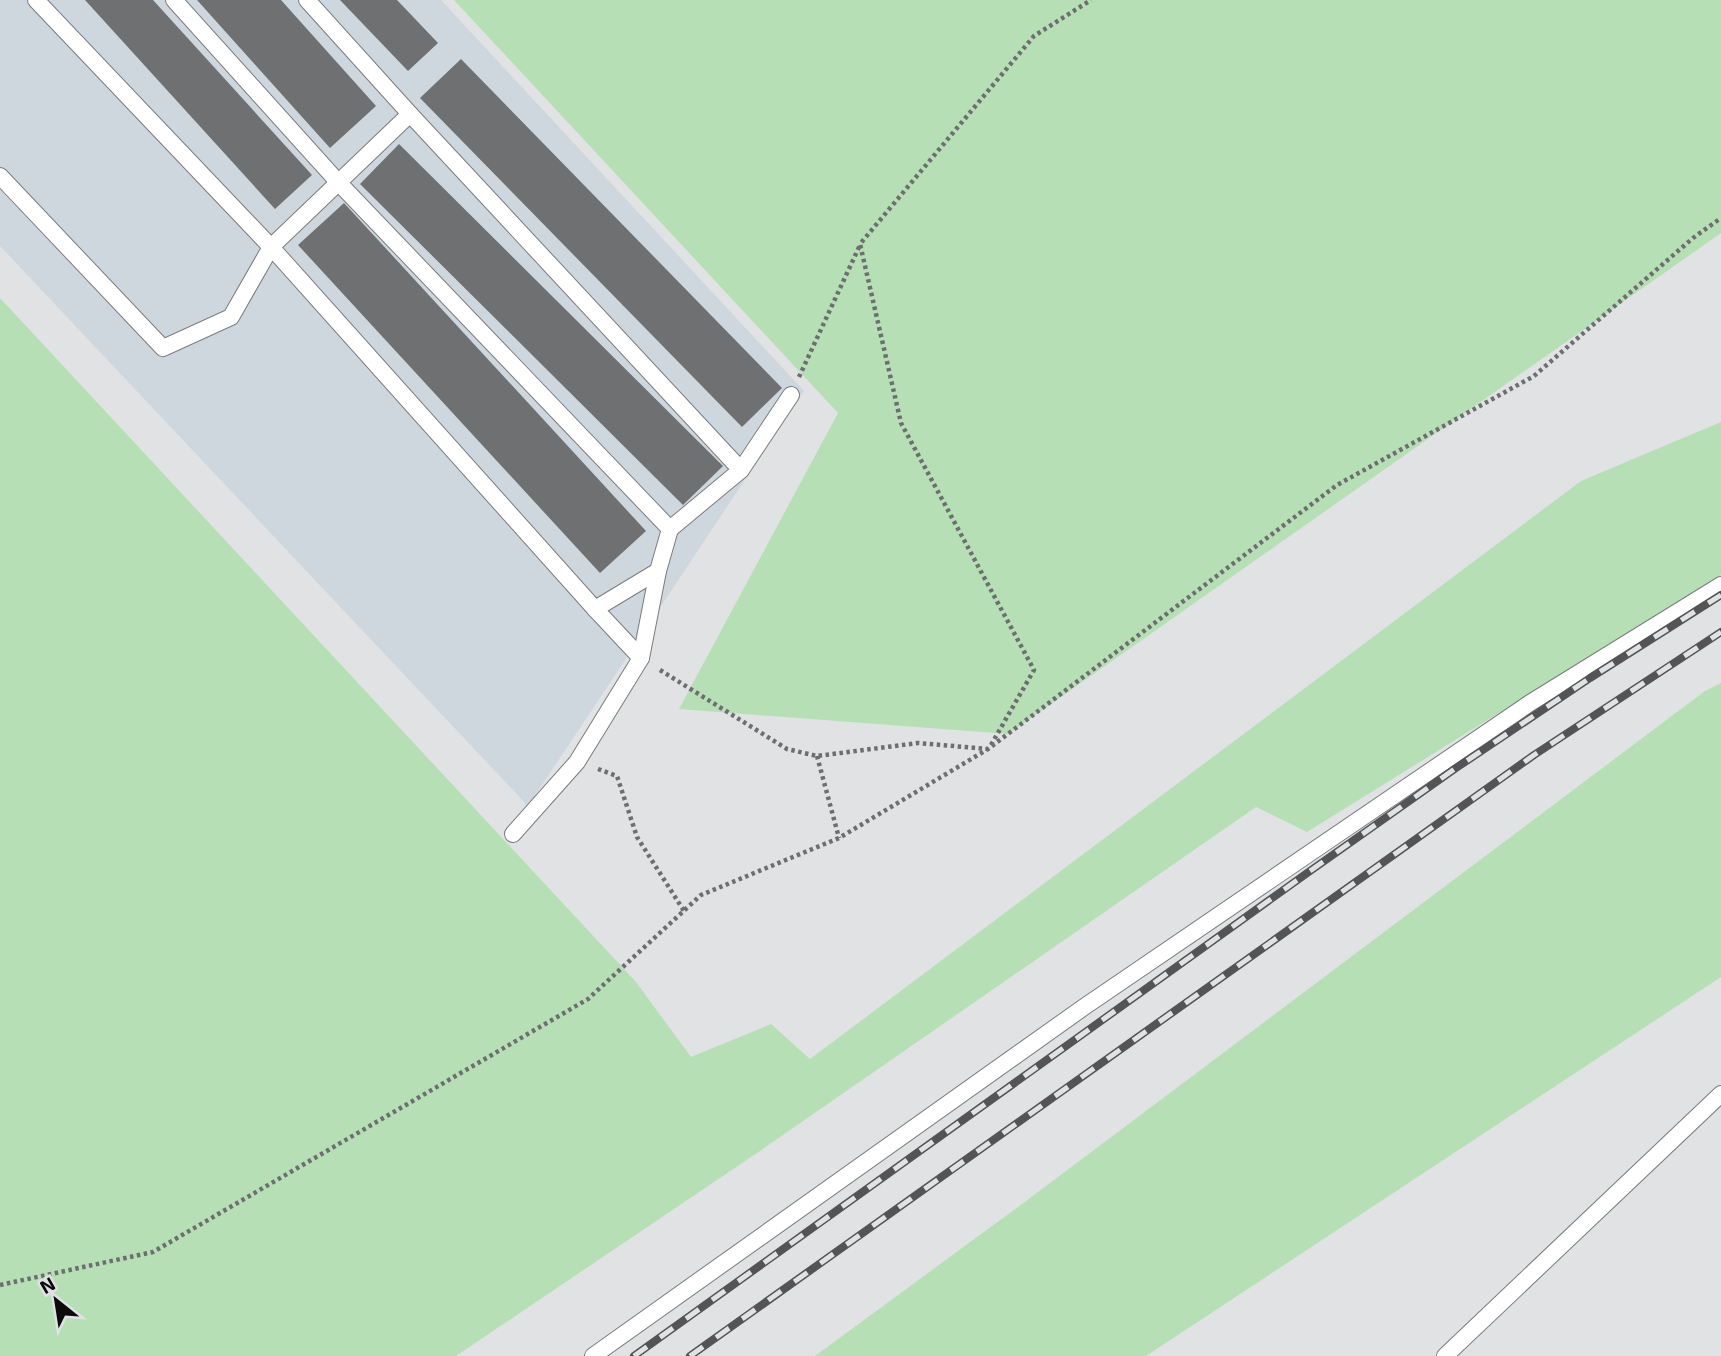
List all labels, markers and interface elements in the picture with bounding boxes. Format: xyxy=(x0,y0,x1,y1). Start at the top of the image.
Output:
north arrow xyxy=(21,1265,91,1335)
text: N xyxy=(36,1271,59,1298)

